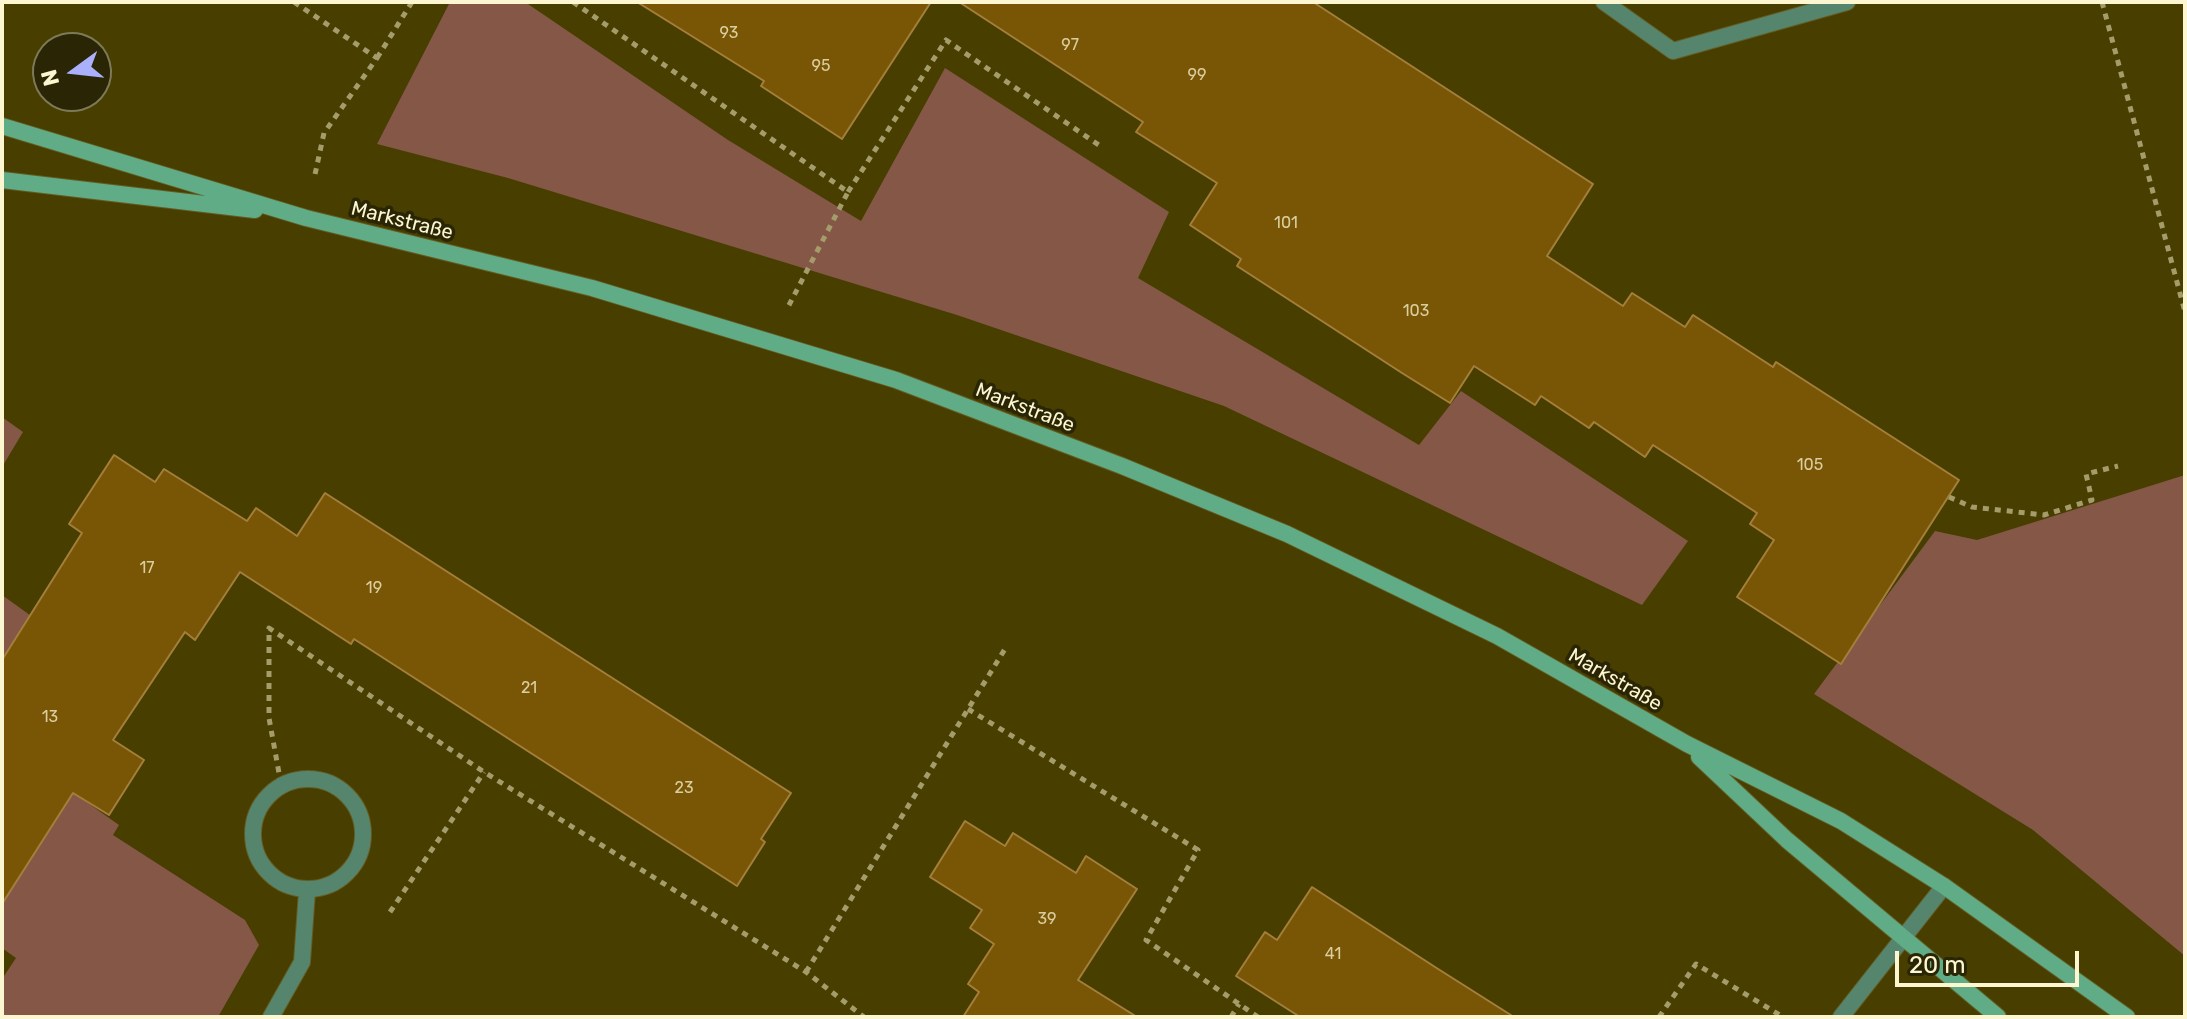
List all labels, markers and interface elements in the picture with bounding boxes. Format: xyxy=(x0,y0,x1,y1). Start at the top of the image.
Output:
house number: 93 xyxy=(720,23,738,43)
north arrow xyxy=(32,32,112,112)
house number: 97 xyxy=(1061,35,1079,55)
house number: 95 xyxy=(812,56,830,76)
house number: 99 xyxy=(1188,65,1206,85)
text: N xyxy=(35,67,65,89)
street label: Markstraße xyxy=(349,197,455,245)
house number: 101 xyxy=(1274,213,1298,233)
house number: 103 xyxy=(1403,301,1429,321)
street label: Markstraße xyxy=(972,378,1078,438)
house number: 105 xyxy=(1797,455,1823,475)
house number: 17 xyxy=(139,558,155,578)
house number: 19 xyxy=(366,578,382,598)
street label: Markstraße xyxy=(1564,644,1666,716)
house number: 21 xyxy=(521,678,537,698)
house number: 13 xyxy=(42,707,58,727)
house number: 23 xyxy=(674,778,694,798)
house number: 39 xyxy=(1037,909,1057,929)
scale bar xyxy=(1899,935,2083,985)
house number: 41 xyxy=(1325,944,1341,964)
text: 20 m xyxy=(1909,951,1966,979)

